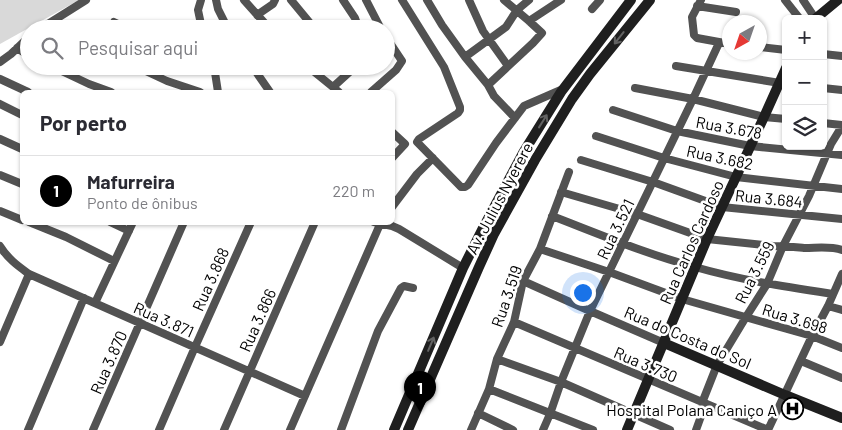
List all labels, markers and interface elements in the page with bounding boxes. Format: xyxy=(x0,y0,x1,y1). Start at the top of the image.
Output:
north arrow xyxy=(722,15,767,60)
map controls xyxy=(782,15,827,150)
button: + xyxy=(782,15,827,60)
search box xyxy=(20,20,395,75)
one-way arrow xyxy=(614,31,624,45)
icon: search xyxy=(38,34,66,62)
text: Pesquisar aqui xyxy=(78,36,198,59)
button: − xyxy=(782,60,827,105)
button: layers xyxy=(782,105,827,150)
text: Por perto xyxy=(40,110,127,135)
street label: Rua 3.678 xyxy=(695,112,763,142)
one-way arrow xyxy=(539,114,549,128)
street label: Av. Julius Nyerere xyxy=(462,139,536,257)
street label: Rua 3.682 xyxy=(685,141,755,173)
text: Mafurreira xyxy=(87,170,175,193)
street label: Rua Carlos Cardoso xyxy=(655,177,727,307)
text: 1 xyxy=(53,181,59,200)
text: 220 m xyxy=(332,181,375,200)
street label: Rua 3.684 xyxy=(734,185,804,211)
text: Ponto de ônibus xyxy=(87,193,198,212)
street label: Rua 3.521 xyxy=(592,196,638,262)
street label: Rua 3.559 xyxy=(730,238,778,306)
street label: Rua 3.868 xyxy=(188,244,232,314)
street label: Rua 3.519 xyxy=(487,263,525,329)
your location xyxy=(570,280,596,306)
street label: Rua 3.866 xyxy=(235,285,279,355)
street label: Rua 3.871 xyxy=(131,297,197,341)
street label: Rua 3.698 xyxy=(760,299,830,337)
street label: Rua do Costa do Sol xyxy=(622,302,754,372)
street label: Rua 3.870 xyxy=(86,327,130,397)
one-way arrow xyxy=(427,337,436,352)
street label: Rua 3.730 xyxy=(611,342,681,386)
pin: 1 xyxy=(404,371,436,412)
hospital icon: Hospital Polana Caniço A xyxy=(781,397,805,421)
place label: Hospital Polana Caniço A xyxy=(606,400,777,419)

